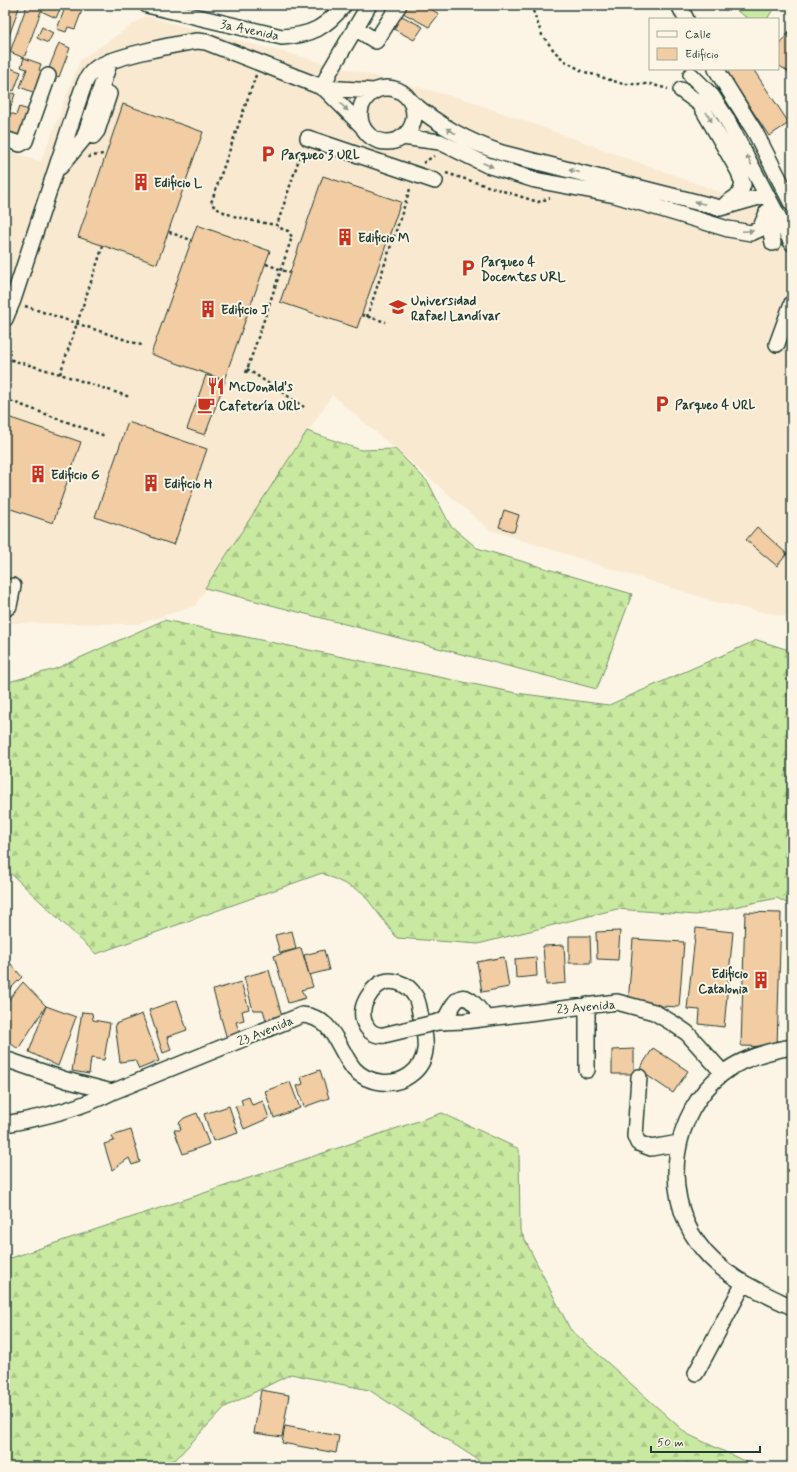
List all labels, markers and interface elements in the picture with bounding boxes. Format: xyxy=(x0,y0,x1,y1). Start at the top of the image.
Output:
street label: 3a Avenida xyxy=(219,16,281,45)
legend xyxy=(649,18,779,70)
text: Calle xyxy=(685,27,711,43)
text: Edificio xyxy=(685,47,719,63)
one-way arrow xyxy=(339,102,349,112)
one-way arrow xyxy=(705,111,712,123)
one-way arrow xyxy=(445,127,457,134)
parking icon: Parqueo 3 URL xyxy=(258,144,278,164)
place label: Parqueo 3 URL xyxy=(281,147,360,164)
one-way arrow xyxy=(746,155,752,166)
one-way arrow xyxy=(482,162,494,168)
one-way arrow xyxy=(568,168,580,174)
building icon: Edificio L xyxy=(131,172,151,192)
place label: Edificio L xyxy=(154,175,203,192)
one-way arrow xyxy=(694,199,706,205)
building icon: Edificio M xyxy=(335,227,355,247)
one-way arrow xyxy=(742,228,755,234)
place label: Edificio M xyxy=(358,230,410,247)
place label: Parqueo 4 Docentes URL xyxy=(481,254,566,286)
parking icon: Parqueo 4 Docentes URL xyxy=(458,258,478,278)
place label: Universidad Rafael Landívar xyxy=(411,293,501,325)
school or university icon: Universidad Rafael Landívar xyxy=(388,297,408,317)
building icon: Edificio J xyxy=(198,299,218,319)
place label: Edificio J xyxy=(221,302,269,319)
restaurant icon: McDonald's xyxy=(206,376,226,396)
place label: McDonald's xyxy=(229,379,293,396)
parking icon: Parqueo 4 URL xyxy=(652,394,672,414)
cafe icon: Cafetería URL xyxy=(196,395,216,415)
place label: Parqueo 4 URL xyxy=(675,397,756,414)
place label: Cafetería URL xyxy=(219,398,301,415)
building icon: Edificio G xyxy=(28,464,48,484)
place label: Edificio G xyxy=(51,467,100,484)
building icon: Edificio H xyxy=(141,473,161,493)
place label: Edificio H xyxy=(164,476,213,493)
place label: Edificio Catalonia xyxy=(698,966,749,998)
building icon: Edificio Catalonia xyxy=(751,970,771,990)
street label: 23 Avenida xyxy=(556,996,617,1019)
street label: 23 Avenida xyxy=(235,1012,296,1050)
scale bar xyxy=(651,1428,760,1454)
text: 50 m xyxy=(657,1435,684,1451)

